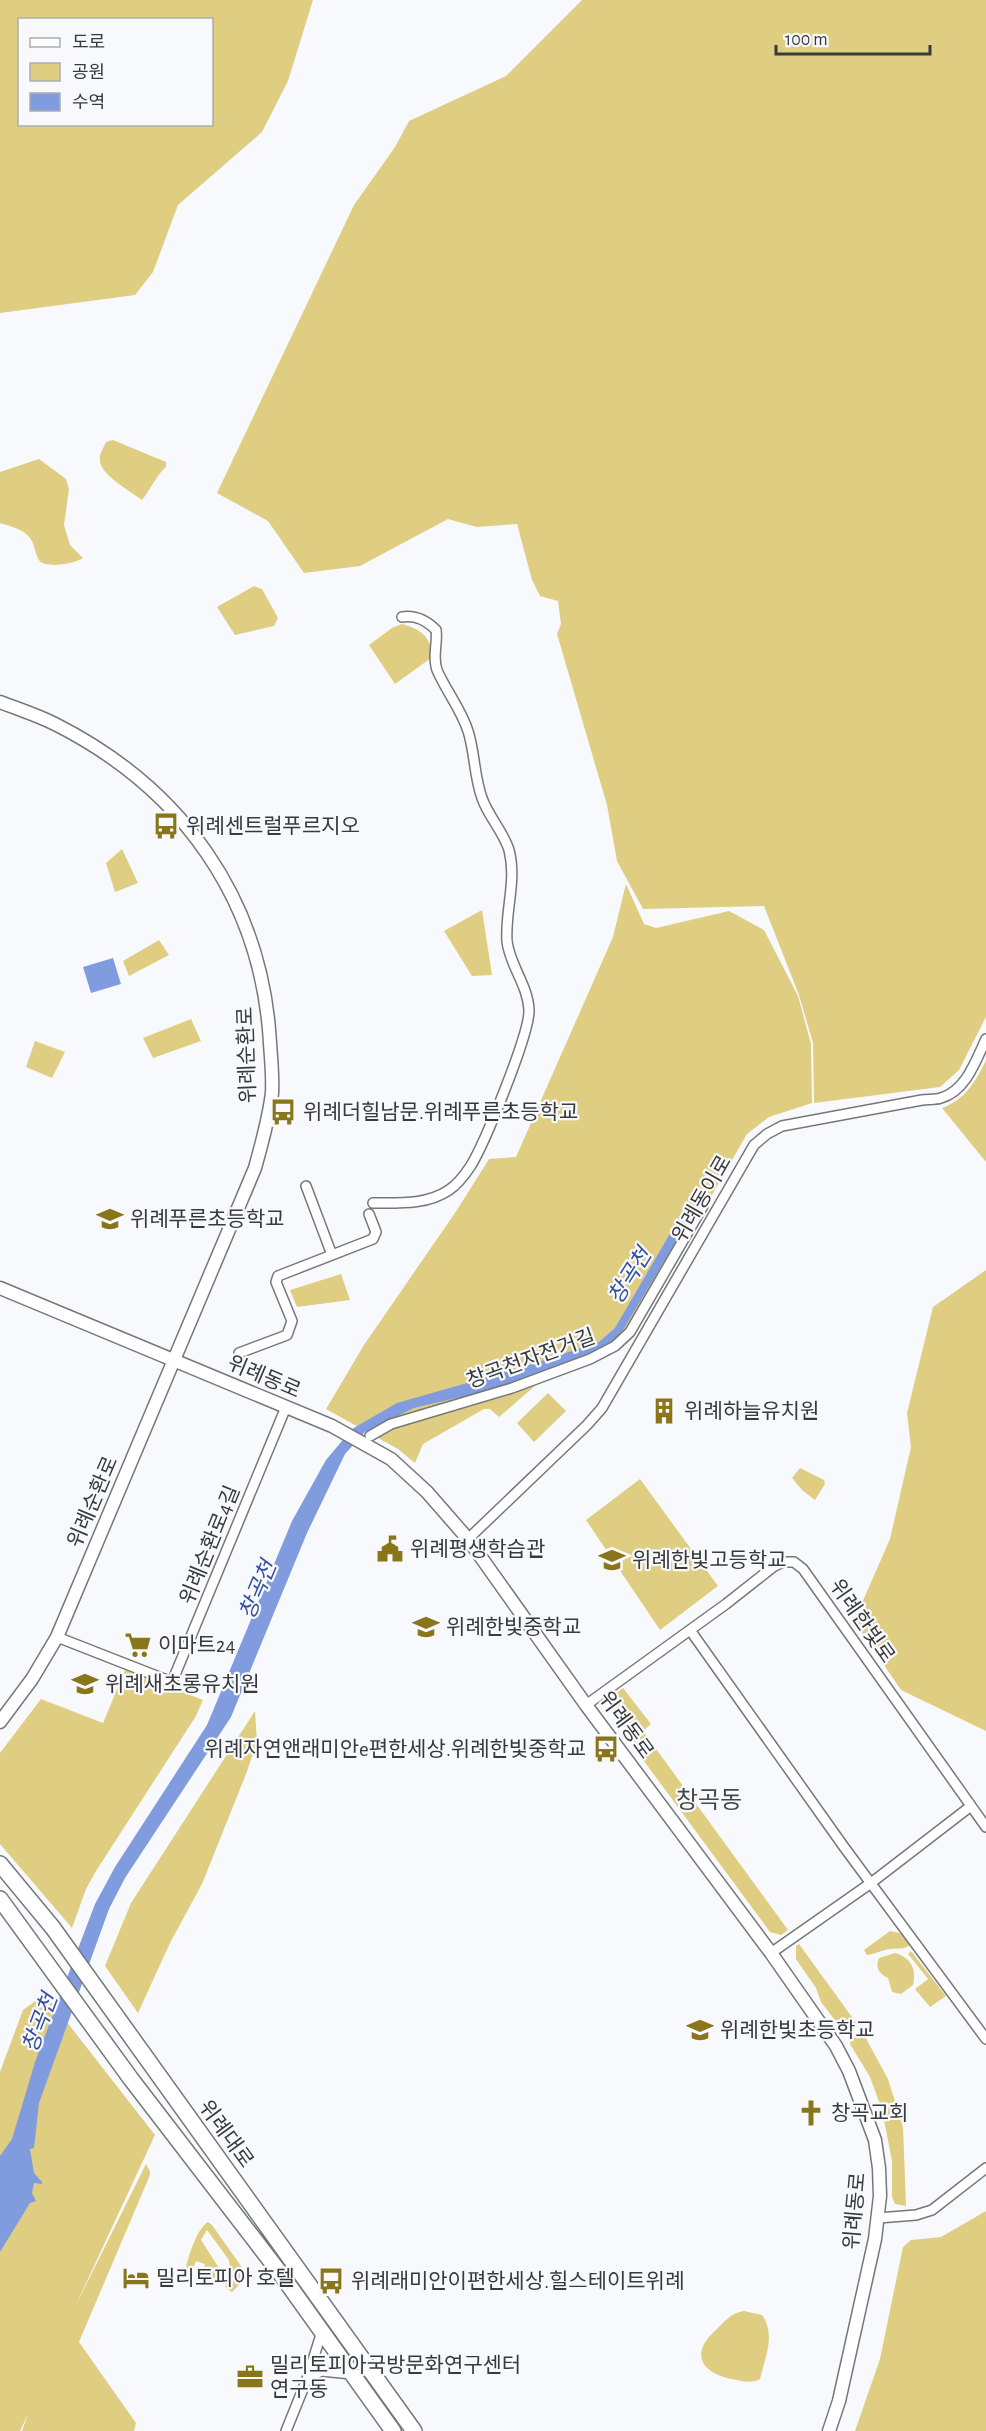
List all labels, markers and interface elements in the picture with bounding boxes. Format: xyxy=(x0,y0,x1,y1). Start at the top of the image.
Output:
legend xyxy=(18,18,213,126)
scale bar xyxy=(776,18,930,56)
text: 100 m xyxy=(785,31,828,49)
text: 도로 xyxy=(72,34,105,52)
text: 공원 xyxy=(72,63,105,82)
text: 수역 xyxy=(72,93,105,112)
bus stop icon: 위례센트럴푸르지오 xyxy=(151,811,181,841)
place label: 위례센트럴푸르지오 xyxy=(186,815,360,837)
street label: 위례순환로 xyxy=(234,1006,259,1104)
bus stop icon: 위례더힐남문.위례푸른초등학교 xyxy=(268,1097,298,1127)
place label: 위례더힐남문.위례푸른초등학교 xyxy=(303,1101,578,1123)
street label: 위례동이로 xyxy=(668,1151,735,1246)
school or university icon: 위례푸른초등학교 xyxy=(95,1204,125,1234)
place label: 위례푸른초등학교 xyxy=(130,1208,285,1230)
water label: 창곡천 xyxy=(604,1242,657,1308)
street label: 창곡천자전거길 xyxy=(464,1325,598,1392)
street label: 위례동로 xyxy=(224,1352,304,1402)
building icon: 위례하늘유치원 xyxy=(649,1396,679,1426)
place label: 위례하늘유치원 xyxy=(684,1400,819,1422)
street label: 위례순환로 xyxy=(64,1453,122,1551)
street label: 위례순환로4길 xyxy=(176,1482,243,1607)
public building icon: 위례평생학습관 xyxy=(375,1534,405,1564)
place label: 위례평생학습관 xyxy=(410,1538,545,1560)
school or university icon: 위례한빛고등학교 xyxy=(597,1545,627,1575)
place label: 위례한빛고등학교 xyxy=(632,1549,787,1571)
water label: 창곡천 xyxy=(235,1555,281,1622)
street label: 위례한빛로 xyxy=(826,1575,899,1667)
school or university icon: 위례한빛중학교 xyxy=(411,1612,441,1642)
place label: 위례한빛중학교 xyxy=(446,1616,581,1638)
supermarket icon: 이마트24 xyxy=(123,1630,153,1660)
place label: 이마트24 xyxy=(158,1634,236,1656)
school or university icon: 위례새초롱유치원 xyxy=(70,1669,100,1699)
place label: 위례새초롱유치원 xyxy=(105,1673,260,1695)
street label: 위례동로 xyxy=(595,1688,657,1762)
bus stop icon: 위례자연앤래미안e편한세상.위례한빛중학교 xyxy=(591,1734,621,1764)
place label: 위례자연앤래미안e편한세상.위례한빛중학교 xyxy=(204,1738,586,1760)
district label: 창곡동 xyxy=(676,1788,742,1813)
water label: 창곡천 xyxy=(18,1988,62,2055)
school or university icon: 위례한빛초등학교 xyxy=(685,2015,715,2045)
place label: 위례한빛초등학교 xyxy=(720,2019,875,2041)
street label: 위례대로 xyxy=(195,2096,258,2171)
church icon: 창곡교회 xyxy=(796,2098,826,2128)
place label: 창곡교회 xyxy=(831,2102,908,2124)
street label: 위례동로 xyxy=(841,2172,869,2250)
hotel icon: 밀리토피아 호텔 xyxy=(121,2263,151,2293)
bus stop icon: 위례래미안이편한세상.힐스테이트위례 xyxy=(316,2266,346,2296)
place label: 밀리토피아 호텔 xyxy=(156,2267,295,2289)
place label: 위례래미안이편한세상.힐스테이트위례 xyxy=(351,2270,684,2292)
place label: 밀리토피아국방문화연구센터 연구동 xyxy=(270,2354,521,2400)
office icon: 밀리토피아국방문화연구센터 연구동 xyxy=(235,2362,265,2392)

